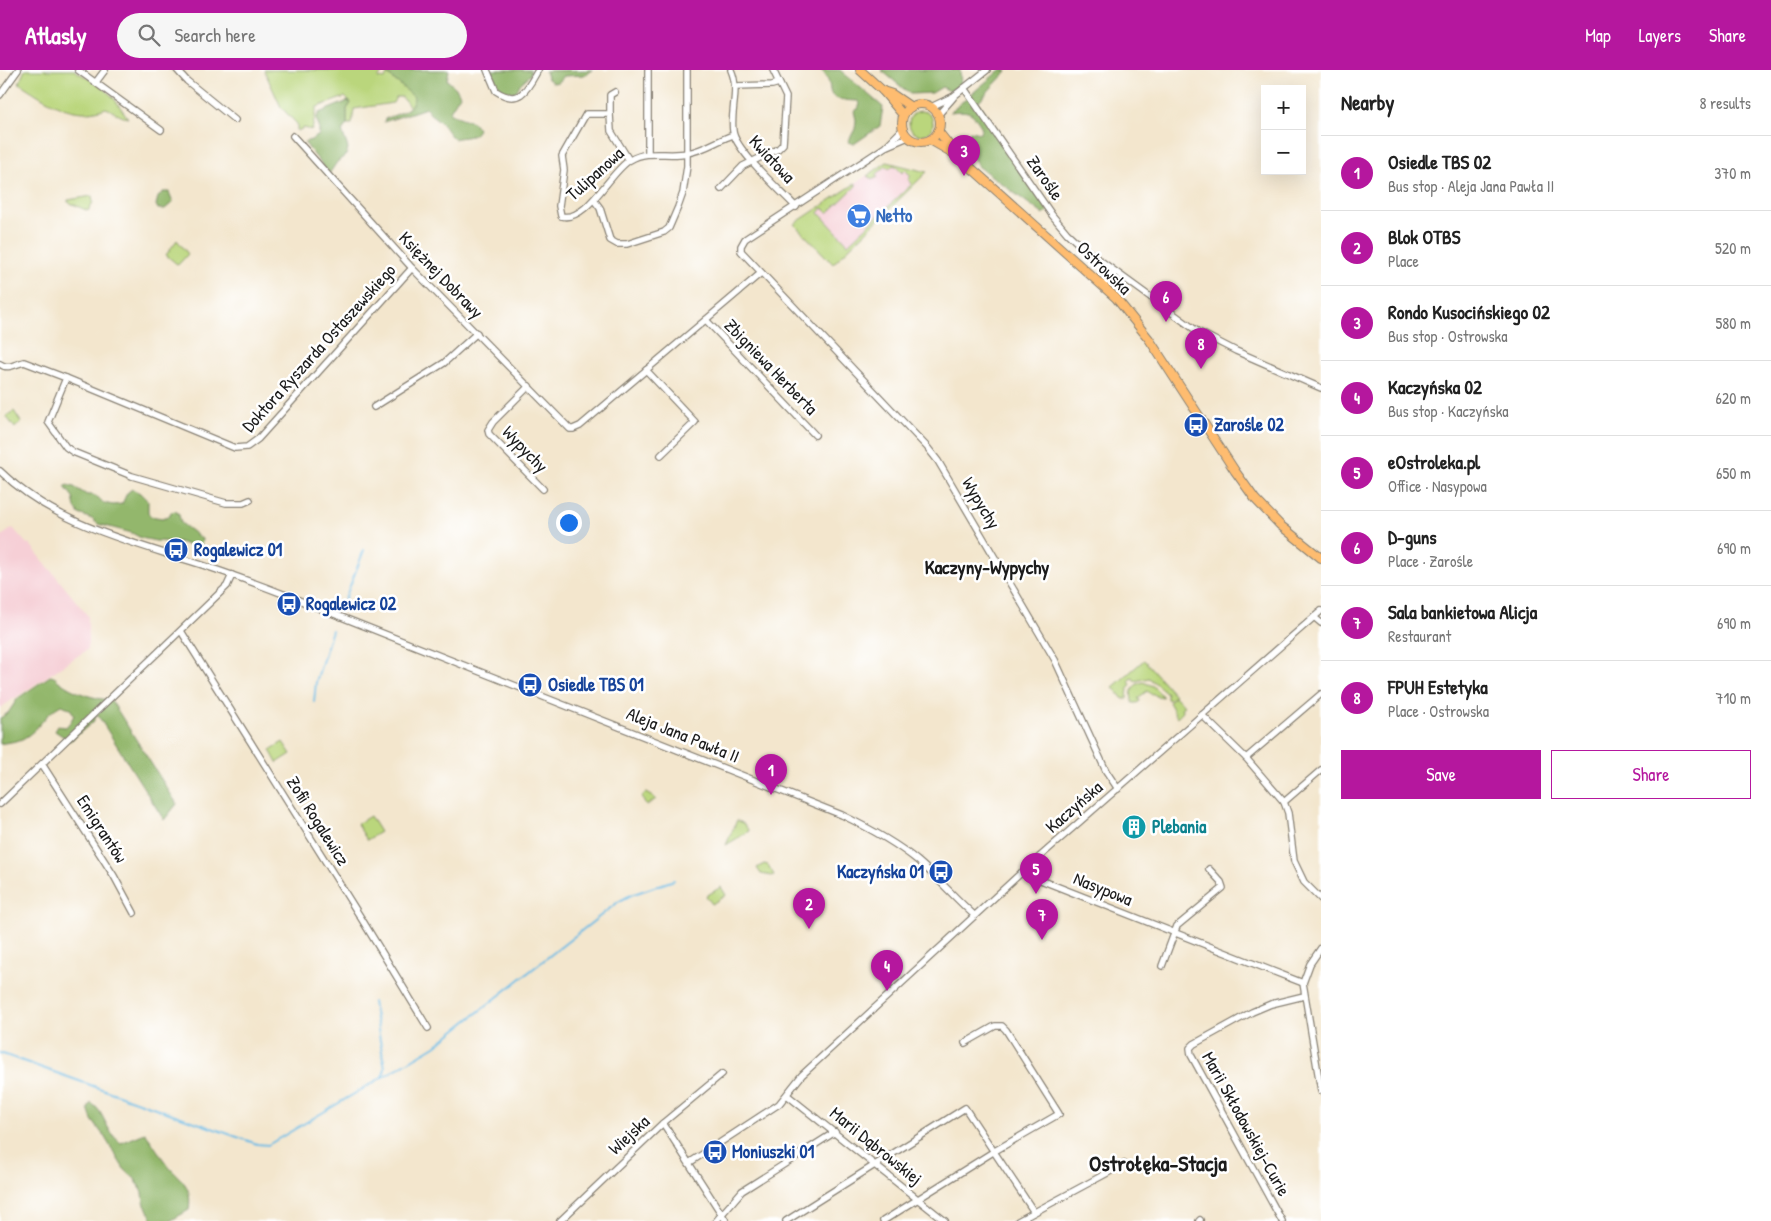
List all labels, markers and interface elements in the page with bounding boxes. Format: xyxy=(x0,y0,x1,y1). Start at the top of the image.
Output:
search box xyxy=(117,13,467,58)
text: Atlasly xyxy=(25,19,87,51)
icon: search xyxy=(135,21,163,49)
text: Search here xyxy=(175,22,256,48)
text: Map xyxy=(1585,23,1611,48)
text: Layers xyxy=(1639,23,1681,48)
text: Share xyxy=(1709,23,1746,48)
map controls xyxy=(1261,85,1306,175)
button: + xyxy=(1261,85,1306,130)
text: Nearby xyxy=(1341,88,1394,117)
text: 8 results xyxy=(1699,92,1751,114)
street label: Kwiatowa xyxy=(744,129,801,188)
button: − xyxy=(1261,130,1306,175)
pin: 3 xyxy=(948,135,980,176)
street label: Tulipanowa xyxy=(560,141,629,206)
text: Osiedle TBS 02 xyxy=(1388,149,1491,175)
street label: Zarośle xyxy=(1021,150,1070,205)
text: 1 xyxy=(1354,162,1360,184)
text: 370 m xyxy=(1714,162,1751,184)
text: Bus stop · Aleja Jana Pawła II xyxy=(1388,175,1554,197)
supermarket icon: Netto xyxy=(846,203,872,229)
place label: Netto xyxy=(876,203,913,228)
text: Blok OTBS xyxy=(1388,224,1460,250)
street label: Księżnej Dobrawy xyxy=(393,226,490,324)
street label: Ostrowska xyxy=(1072,235,1137,300)
text: 2 xyxy=(1353,237,1361,259)
text: 520 m xyxy=(1715,237,1751,259)
text: Place xyxy=(1388,250,1419,272)
street label: Doktora Ryszarda Ostaszewskiego xyxy=(236,258,401,437)
pin: 6 xyxy=(1150,281,1182,322)
text: Rondo Kusocińskiego 02 xyxy=(1388,299,1550,325)
text: 3 xyxy=(1353,312,1361,334)
text: 580 m xyxy=(1716,312,1751,334)
street label: Zbigniewa Herberta xyxy=(719,313,824,420)
text: Bus stop · Ostrowska xyxy=(1388,325,1508,347)
pin: 8 xyxy=(1185,328,1217,369)
text: Kaczyńska 02 xyxy=(1388,374,1482,400)
text: 4 xyxy=(1354,387,1360,409)
text: 620 m xyxy=(1715,387,1751,409)
text: Bus stop · Kaczyńska xyxy=(1388,400,1509,422)
bus stop icon: Zarośle 02 xyxy=(1183,412,1209,438)
place label: Zarośle 02 xyxy=(1214,412,1284,437)
street label: Wypychy xyxy=(497,420,554,478)
text: eOstroleka.pl xyxy=(1388,449,1480,475)
text: 5 xyxy=(1354,462,1360,484)
text: 650 m xyxy=(1716,462,1751,484)
street label: Wypychy xyxy=(956,472,1007,534)
text: Office · Nasypowa xyxy=(1388,475,1487,497)
your location xyxy=(556,510,582,536)
text: D-guns xyxy=(1388,524,1437,550)
bus stop icon: Rogalewicz 01 xyxy=(163,537,189,563)
place label: Rogalewicz 01 xyxy=(194,537,283,563)
text: 6 xyxy=(1354,537,1360,559)
text: 690 m xyxy=(1717,537,1751,559)
text: Place · Zarośle xyxy=(1388,550,1473,572)
district label: Kaczyny-Wypychy xyxy=(925,554,1049,581)
bus stop icon: Rogalewicz 02 xyxy=(276,591,302,617)
place label: Rogalewicz 02 xyxy=(306,591,397,617)
text: Sala bankietowa Alicja xyxy=(1388,599,1537,625)
text: 7 xyxy=(1353,612,1361,634)
text: 690 m xyxy=(1717,612,1751,634)
text: Restaurant xyxy=(1388,625,1451,647)
bus stop icon: Osiedle TBS 01 xyxy=(517,672,543,698)
place label: Osiedle TBS 01 xyxy=(548,672,644,697)
text: FPUH Estetyka xyxy=(1388,674,1488,700)
text: 8 xyxy=(1354,687,1360,709)
text: 710 m xyxy=(1716,687,1751,709)
text: Place · Ostrowska xyxy=(1388,700,1489,722)
street label: Aleja Jana Pawła II xyxy=(623,701,743,769)
button: Save xyxy=(1341,750,1541,799)
button: Share xyxy=(1551,750,1751,799)
pin: 1 xyxy=(755,754,787,795)
street label: Zofii Rogalewicz xyxy=(281,771,356,871)
street label: Kaczyńska xyxy=(1040,775,1108,838)
street label: Emigrantów xyxy=(71,790,134,867)
building icon: Plebania xyxy=(1121,814,1147,840)
place label: Plebania xyxy=(1152,814,1207,839)
pin: 5 xyxy=(1020,853,1052,894)
place label: Kaczyńska 01 xyxy=(837,859,924,885)
bus stop icon: Kaczyńska 01 xyxy=(928,859,954,885)
street label: Nasypowa xyxy=(1070,865,1136,912)
pin: 2 xyxy=(793,888,825,929)
pin: 7 xyxy=(1026,899,1058,940)
pin: 4 xyxy=(871,950,903,991)
street label: Marii Skłodowskiej-Curie xyxy=(1196,1047,1297,1200)
street label: Marii Dąbrowskiej xyxy=(825,1101,928,1191)
street label: Wiejska xyxy=(603,1109,655,1160)
bus stop icon: Moniuszki 01 xyxy=(702,1139,728,1165)
place label: Moniuszki 01 xyxy=(732,1139,815,1164)
district label: Ostrołęka-Stacja xyxy=(1089,1148,1227,1178)

